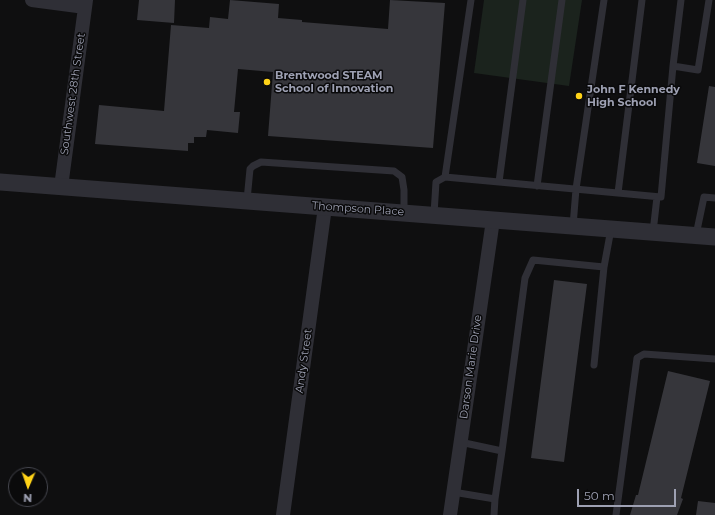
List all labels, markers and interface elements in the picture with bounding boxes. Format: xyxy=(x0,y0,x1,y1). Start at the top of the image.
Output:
street label: Southwest 28th Street xyxy=(58,32,88,156)
place label: Brentwood STEAM School of Innovation xyxy=(275,69,393,95)
marker: Brentwood STEAM School of Innovation xyxy=(262,77,272,87)
place label: John F Kennedy High School xyxy=(587,83,680,109)
marker: John F Kennedy High School xyxy=(574,91,584,101)
street label: Thompson Place xyxy=(311,199,405,219)
street label: Darson Marie Drive xyxy=(457,314,485,420)
street label: Andy Street xyxy=(293,328,315,394)
north arrow xyxy=(8,467,48,507)
scale bar xyxy=(579,481,678,507)
text: 50 m xyxy=(584,488,615,503)
text: N xyxy=(23,491,32,505)

